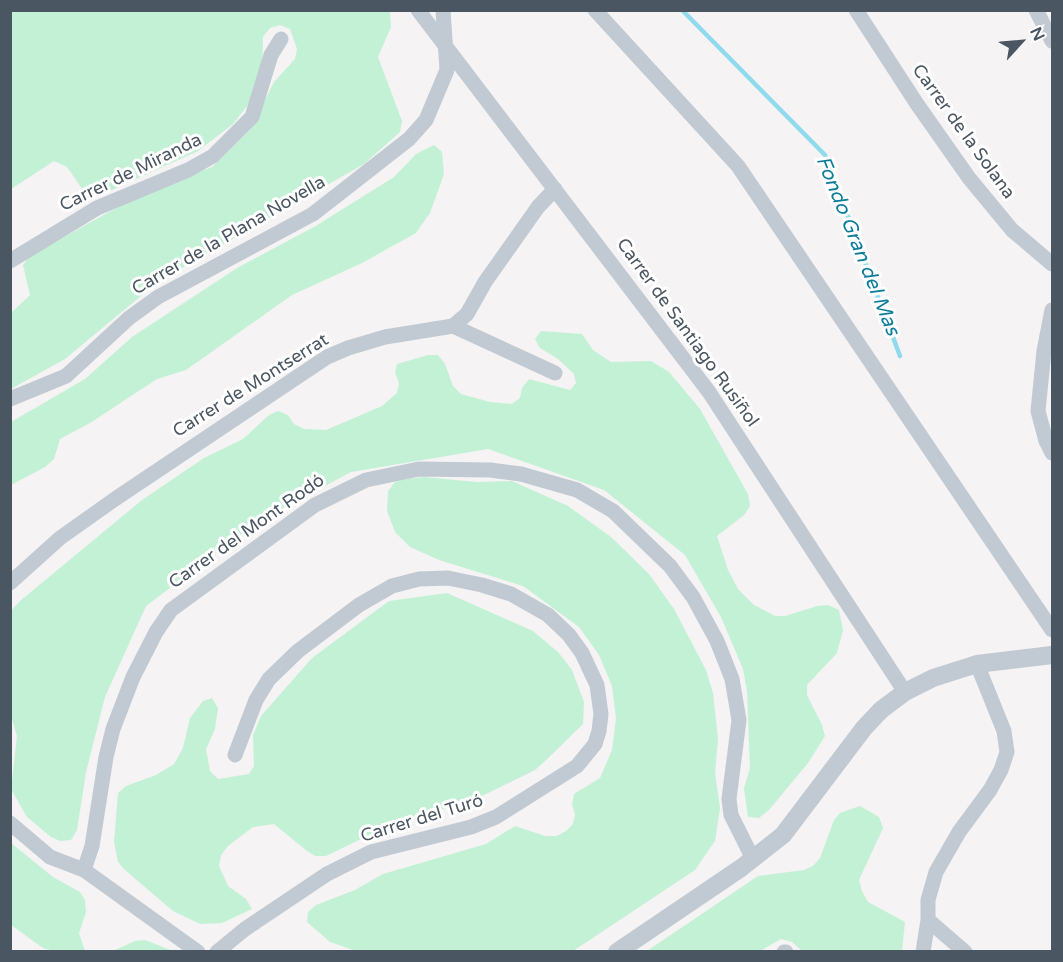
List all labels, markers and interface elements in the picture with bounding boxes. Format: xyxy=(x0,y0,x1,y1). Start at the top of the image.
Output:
north arrow xyxy=(991,12,1051,72)
text: N xyxy=(1025,24,1049,44)
street label: Carrer de la Solana xyxy=(907,60,1019,204)
street label: Carrer de Miranda xyxy=(56,129,206,217)
water label: Fondo Gran del Mas xyxy=(810,153,904,339)
street label: Carrer de la Plana Novella xyxy=(129,172,329,300)
street label: Carrer de Santiago Rusiñol xyxy=(611,234,763,432)
street label: Carrer de Montserrat xyxy=(169,329,333,443)
street label: Carrer del Mont Rodó xyxy=(165,470,329,594)
street label: Carrer del Turó xyxy=(358,790,486,848)

